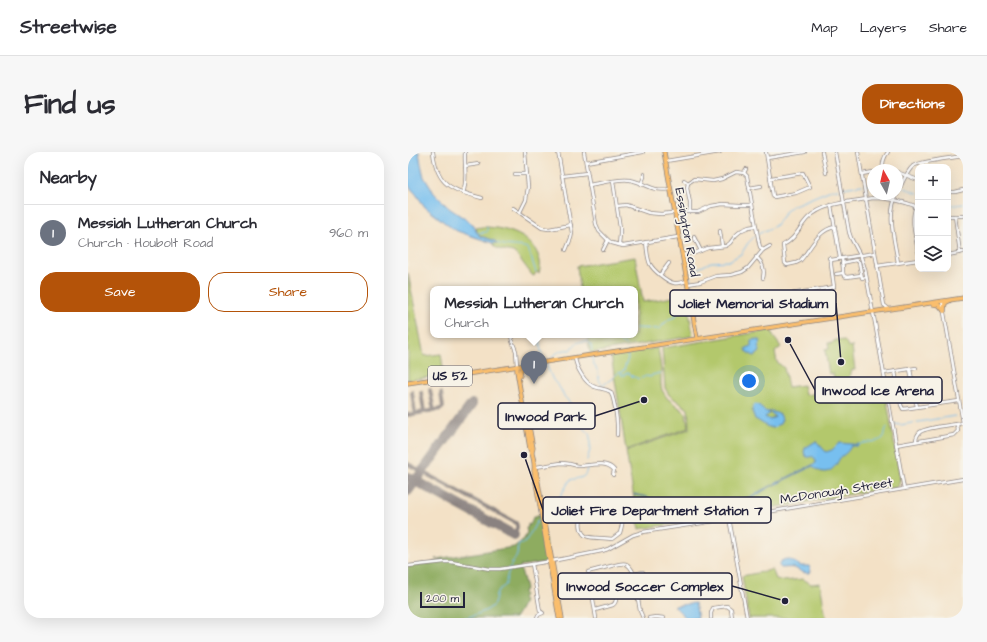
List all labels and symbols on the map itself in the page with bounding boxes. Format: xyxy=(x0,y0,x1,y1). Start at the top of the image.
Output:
north arrow xyxy=(867,164,903,200)
street label: Essington Road xyxy=(669,186,704,279)
callout: Joliet Memorial Stadium xyxy=(670,290,836,316)
text: Joliet Memorial Stadium xyxy=(677,294,829,314)
pin: 1 xyxy=(521,351,547,384)
road number: US 52 xyxy=(428,366,472,386)
your location xyxy=(739,371,759,391)
callout: Inwood Ice Arena xyxy=(815,377,942,403)
text: Inwood Ice Arena xyxy=(822,381,935,401)
callout: Inwood Park xyxy=(498,403,595,429)
text: Inwood Park xyxy=(505,407,587,427)
street label: McDonough Street xyxy=(779,473,895,510)
callout: Joliet Fire Department Station 7 xyxy=(543,497,771,523)
text: Joliet Fire Department Station 7 xyxy=(550,501,763,521)
callout: Inwood Soccer Complex xyxy=(558,573,732,599)
text: Inwood Soccer Complex xyxy=(566,577,724,597)
scale bar xyxy=(420,590,465,609)

